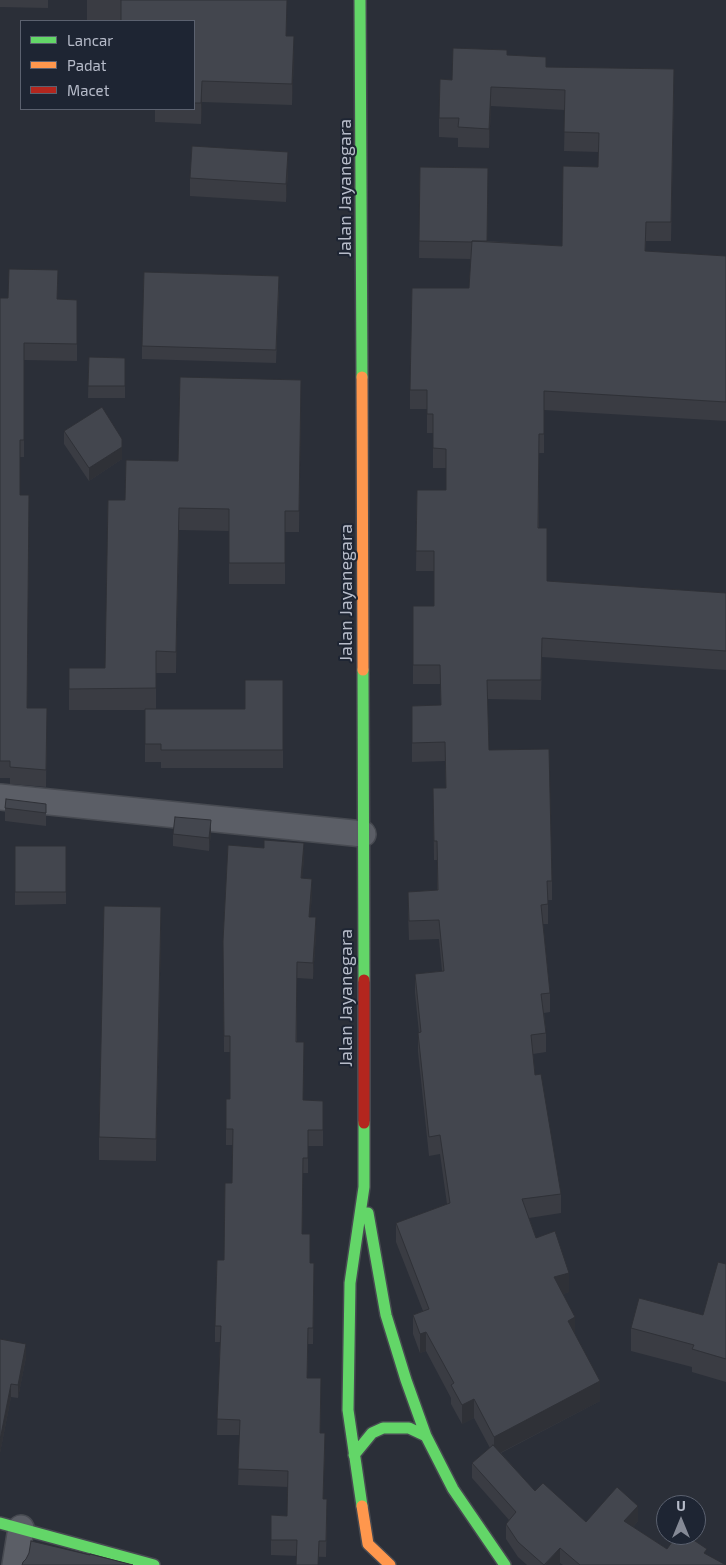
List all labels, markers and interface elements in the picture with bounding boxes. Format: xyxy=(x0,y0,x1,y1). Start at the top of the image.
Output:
legend xyxy=(20,20,195,110)
text: Lancar xyxy=(67,31,113,49)
text: Padat xyxy=(67,56,107,74)
text: Macet xyxy=(67,81,109,99)
street label: Jalan Jayanegara xyxy=(334,119,356,257)
street label: Jalan Jayanegara xyxy=(335,524,357,662)
street label: Jalan Jayanegara xyxy=(335,929,357,1067)
north arrow xyxy=(656,1495,706,1545)
text: U xyxy=(676,1497,686,1514)

